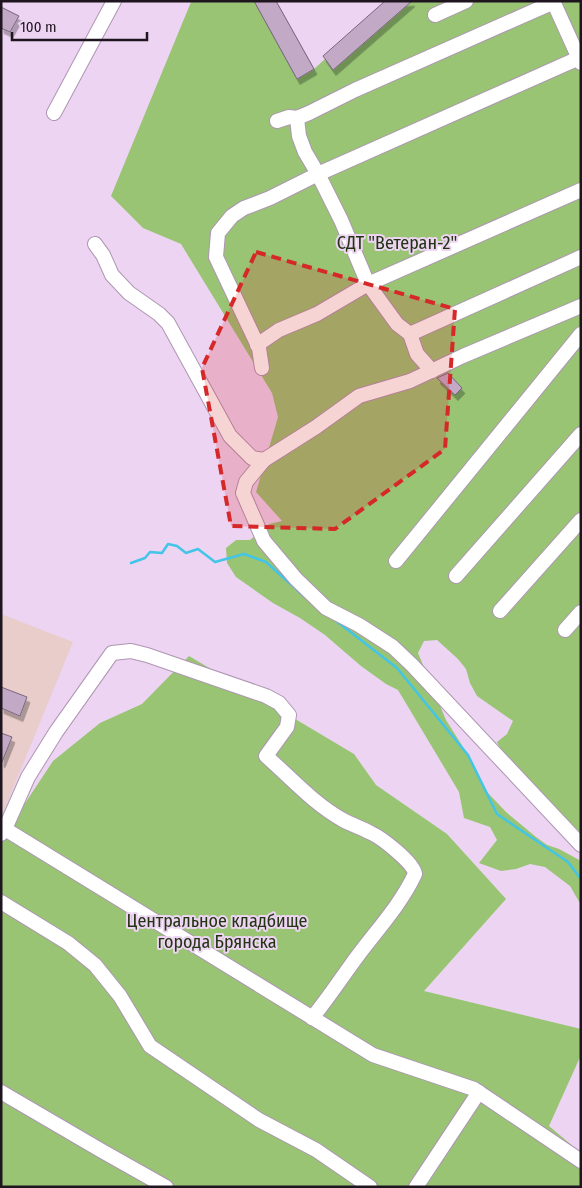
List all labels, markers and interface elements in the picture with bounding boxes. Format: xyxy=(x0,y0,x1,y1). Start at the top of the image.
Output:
scale bar xyxy=(12,10,148,42)
text: 100 m xyxy=(20,18,57,36)
park label: СДТ "Ветеран-2" xyxy=(337,232,457,254)
park label: Центральное кладбище города Брянска xyxy=(127,910,308,953)

